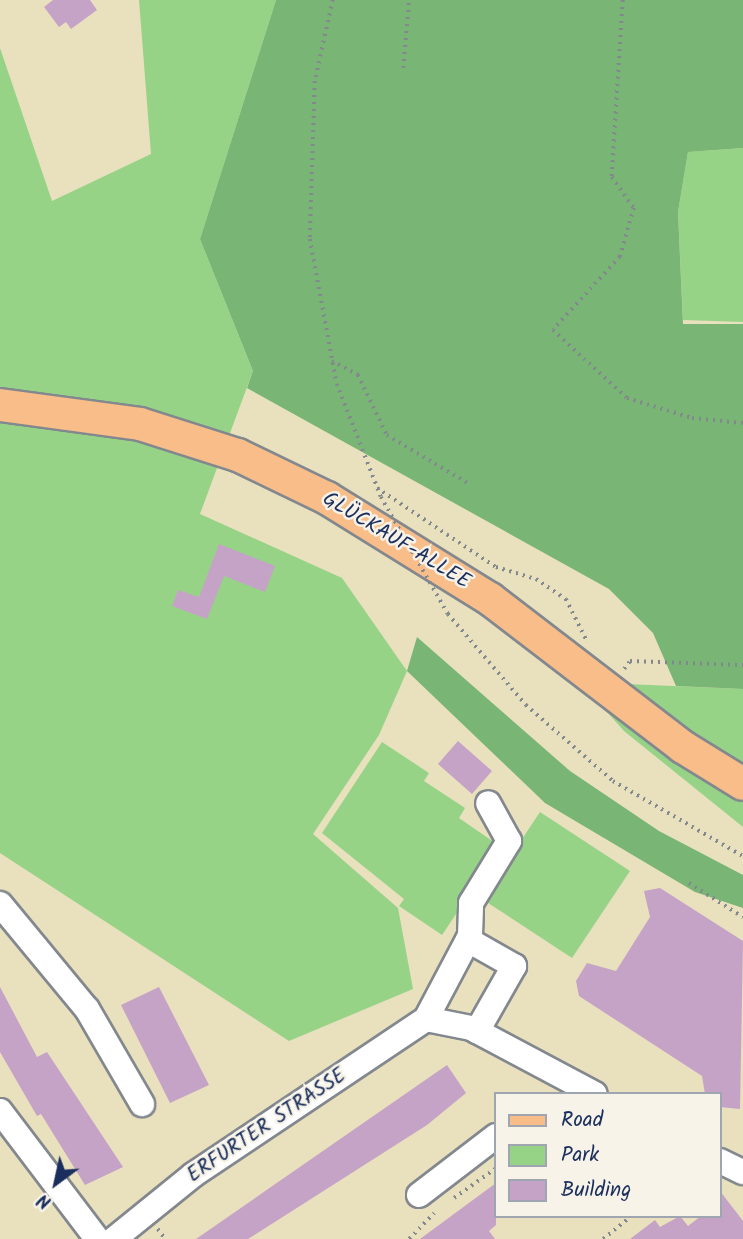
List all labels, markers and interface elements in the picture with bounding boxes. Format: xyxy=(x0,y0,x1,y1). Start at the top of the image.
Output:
street label: GLÜCKAUF-ALLEE xyxy=(318,487,474,595)
street label: ERFURTER STRASSE xyxy=(183,1063,351,1189)
legend xyxy=(494,1092,722,1218)
text: Road xyxy=(561,1104,603,1137)
text: Park xyxy=(561,1139,599,1172)
north arrow xyxy=(21,1148,91,1218)
text: Building xyxy=(561,1174,631,1207)
text: N xyxy=(31,1185,58,1216)

